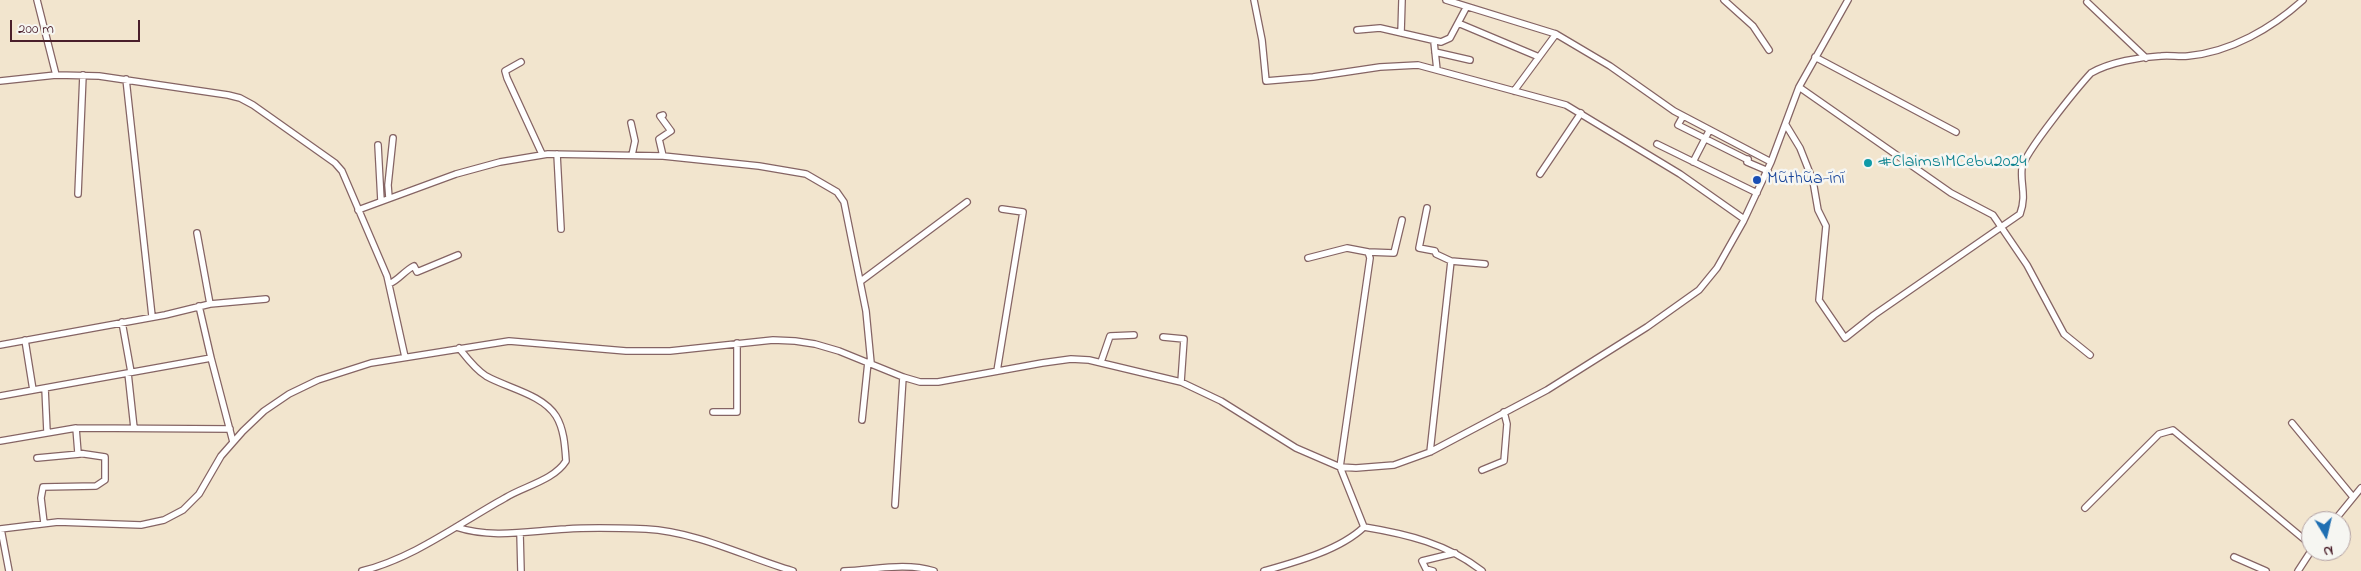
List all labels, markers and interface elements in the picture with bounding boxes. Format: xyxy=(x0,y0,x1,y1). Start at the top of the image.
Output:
scale bar xyxy=(12,10,142,42)
text: 200 m xyxy=(18,18,54,40)
place label: #ClaimsIMCebu2024 xyxy=(1878,152,2027,174)
marker: #ClaimsIMCebu2024 xyxy=(1862,157,1874,169)
place label: Mũthũa-ĩnĩ xyxy=(1767,169,1845,191)
marker: Mũthũa-ĩnĩ xyxy=(1751,174,1763,186)
north arrow xyxy=(2301,511,2351,561)
text: N xyxy=(2322,539,2335,561)

